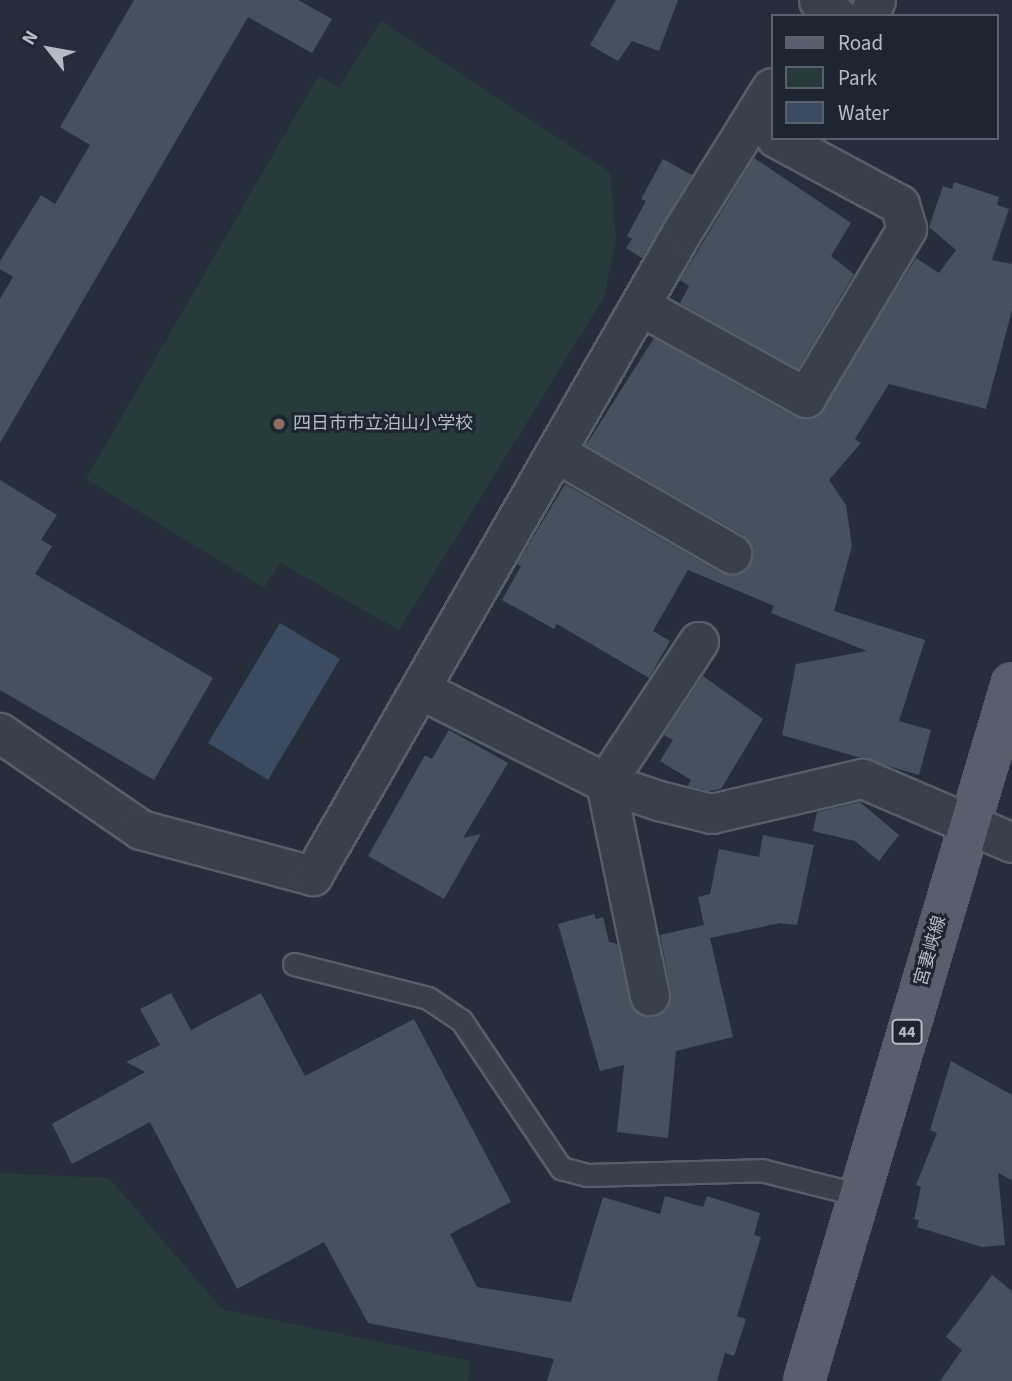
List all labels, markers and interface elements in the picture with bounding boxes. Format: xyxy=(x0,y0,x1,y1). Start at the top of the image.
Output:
north arrow xyxy=(14,14,84,84)
legend xyxy=(771,14,998,140)
text: N xyxy=(16,26,45,50)
text: Road xyxy=(838,28,883,58)
text: Park xyxy=(838,63,877,93)
text: Water xyxy=(838,98,889,128)
place label: 四日市市立泊山小学校 xyxy=(293,413,473,435)
marker: 四日市市立泊山小学校 xyxy=(271,416,287,432)
street label: 宮妻峡線 xyxy=(911,913,951,989)
road number: 44 xyxy=(891,1020,923,1044)

